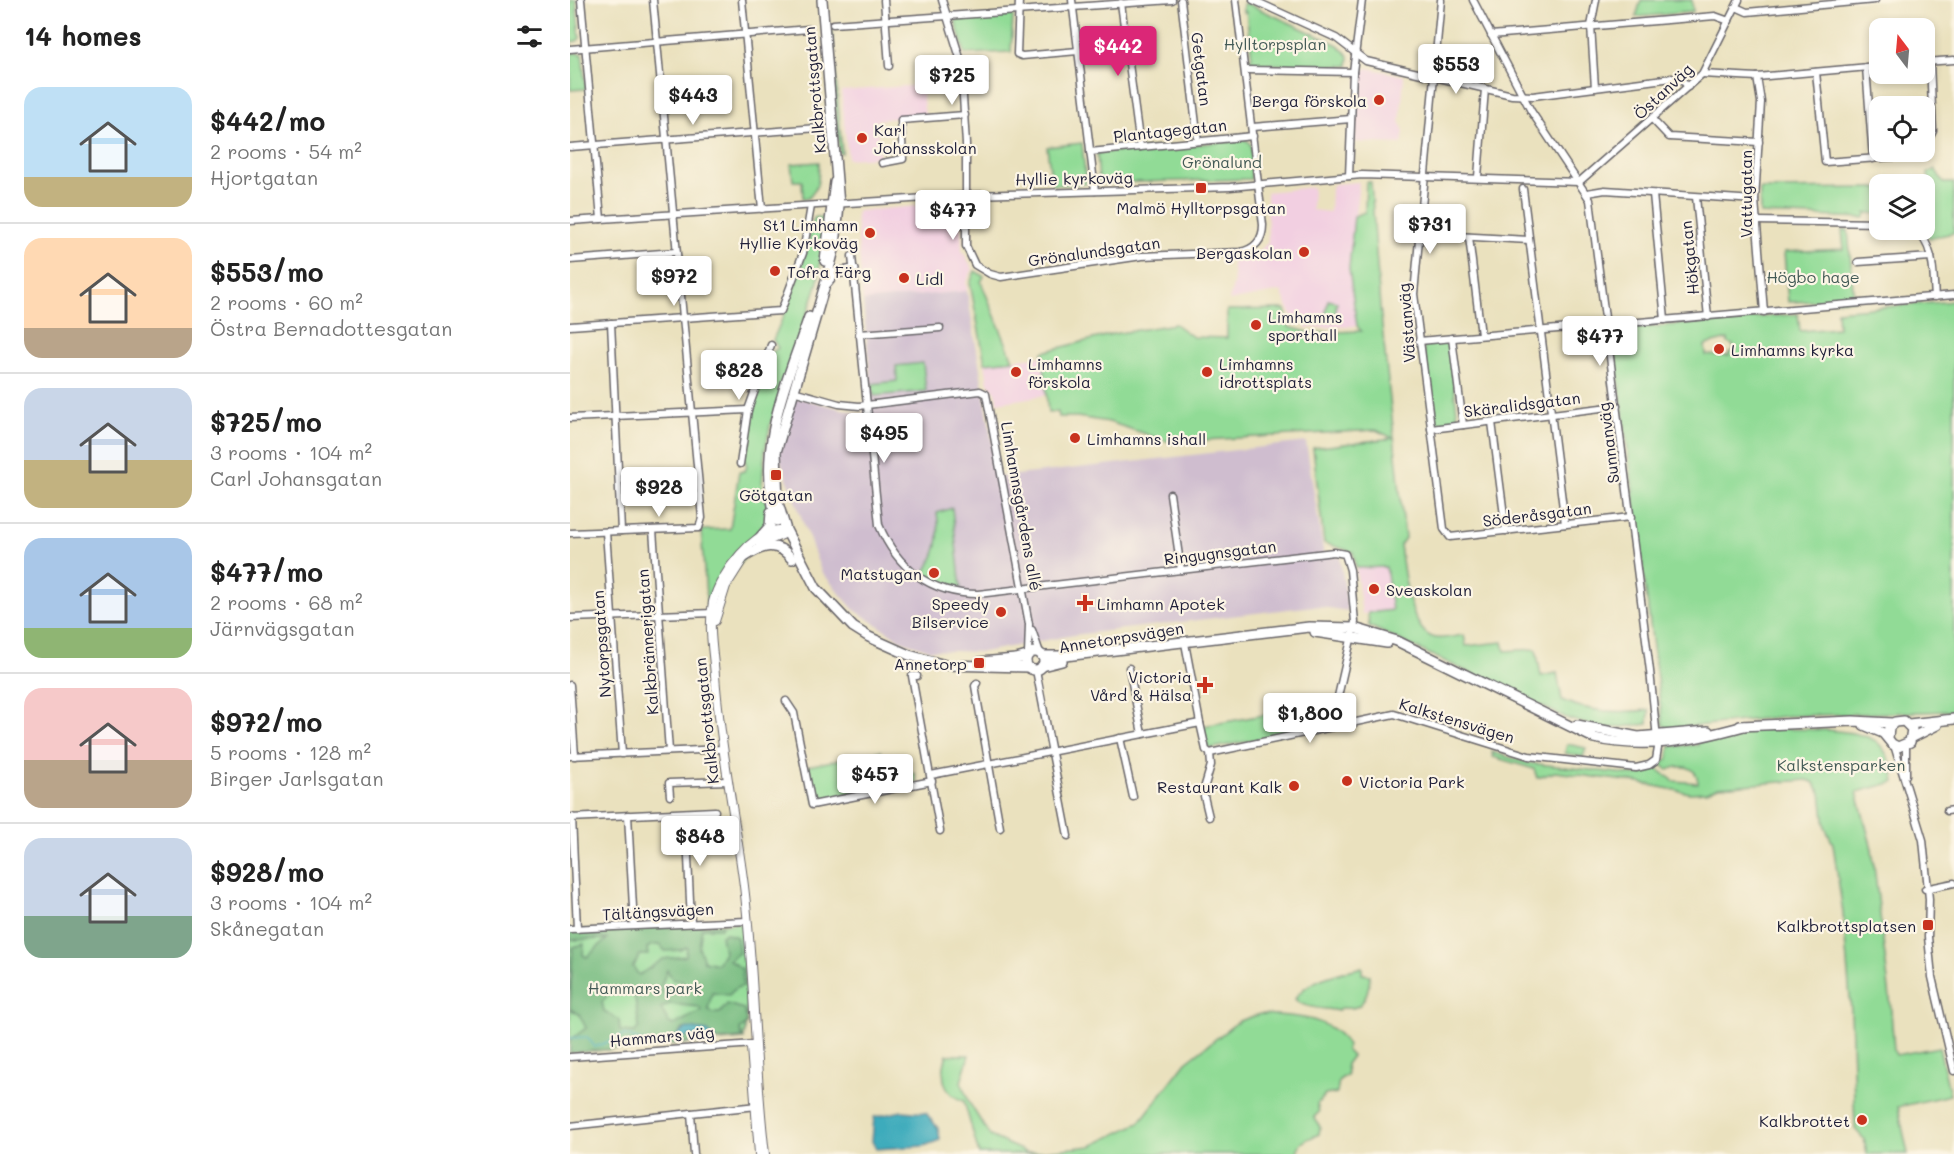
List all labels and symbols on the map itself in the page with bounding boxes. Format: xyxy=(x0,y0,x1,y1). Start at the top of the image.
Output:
north arrow xyxy=(1869,18,1935,84)
street label: Kalkbrottsgatan xyxy=(798,26,830,154)
pin: $442 xyxy=(1082,26,1154,77)
street label: Getgatan xyxy=(1187,31,1217,107)
park label: Hylltorpsplan xyxy=(1224,33,1326,54)
pin: $553 xyxy=(1420,44,1492,95)
pin: $725 xyxy=(916,55,988,106)
street label: Östanväg xyxy=(1629,58,1697,124)
pin: $443 xyxy=(657,75,729,126)
place label: Berga förskola xyxy=(1252,90,1367,111)
marker: Berga förskola xyxy=(1372,93,1386,107)
street label: Plantagegatan xyxy=(1112,114,1228,146)
place label: Karl Johansskolan xyxy=(874,119,977,158)
marker: Karl Johansskolan xyxy=(855,131,869,145)
street label: Vattugatan xyxy=(1735,150,1756,238)
park label: Grönalund xyxy=(1182,151,1262,172)
street label: Hyllie kyrkoväg xyxy=(1015,166,1133,190)
marker: Malmö Hylltorpsgatan xyxy=(1194,181,1208,195)
pin: $477 xyxy=(917,190,989,241)
place label: Malmö Hylltorpsgatan xyxy=(1116,197,1286,218)
pin: $731 xyxy=(1394,204,1466,255)
place label: St1 Limhamn Hyllie Kyrkoväg xyxy=(739,214,858,253)
street label: Hökgatan xyxy=(1675,220,1703,296)
marker: St1 Limhamn Hyllie Kyrkoväg xyxy=(863,226,877,240)
street label: Grönalundsgatan xyxy=(1027,231,1161,271)
place label: Bergaskolan xyxy=(1196,242,1292,263)
marker: Bergaskolan xyxy=(1297,245,1311,259)
pin: $972 xyxy=(638,256,710,307)
place label: Tofra Färg xyxy=(787,261,871,282)
marker: Tofra Färg xyxy=(768,264,782,278)
park label: Högbo hage xyxy=(1766,266,1860,287)
place label: Lidl xyxy=(916,268,943,289)
marker: Lidl xyxy=(897,271,911,285)
street label: Västanväg xyxy=(1393,283,1419,363)
place label: Limhamns sporthall xyxy=(1268,306,1342,345)
pin: $477 xyxy=(1564,316,1636,367)
marker: Limhamns sporthall xyxy=(1249,318,1263,332)
place label: Limhamns kyrka xyxy=(1731,339,1854,360)
marker: Limhamns kyrka xyxy=(1712,342,1726,356)
pin: $828 xyxy=(703,350,775,401)
place label: Limhamns förskola xyxy=(1028,353,1102,392)
place label: Limhamns idrottsplats xyxy=(1219,353,1312,392)
marker: Limhamns förskola xyxy=(1009,365,1023,379)
marker: Limhamns idrottsplats xyxy=(1200,365,1214,379)
street label: Skäralidsgatan xyxy=(1462,386,1582,422)
street label: Sunnanväg xyxy=(1593,401,1623,485)
pin: $495 xyxy=(848,413,920,464)
street label: Limhamnsgårdens allé xyxy=(997,420,1047,592)
place label: Limhamns ishall xyxy=(1087,428,1206,449)
marker: Limhamns ishall xyxy=(1068,431,1082,445)
pin: $928 xyxy=(623,467,695,518)
marker: Götgatan xyxy=(769,468,783,482)
place label: Götgatan xyxy=(739,484,813,505)
street label: Söderåsgatan xyxy=(1481,497,1593,531)
street label: Ringugnsgatan xyxy=(1163,535,1277,569)
place label: Matstugan xyxy=(841,563,922,584)
marker: Matstugan xyxy=(927,566,941,580)
street label: Kalkbrännerigatan xyxy=(631,568,663,716)
place label: Sveaskolan xyxy=(1386,579,1472,600)
marker: Sveaskolan xyxy=(1367,582,1381,596)
street label: Nytorpsgatan xyxy=(587,590,615,698)
place label: Speedy Bilservice xyxy=(912,593,989,632)
place label: Limhamn Apotek xyxy=(1097,593,1225,614)
marker: Limhamn Apotek xyxy=(1078,596,1092,610)
marker: Speedy Bilservice xyxy=(994,605,1008,619)
street label: Annetorpsvägen xyxy=(1057,617,1185,657)
place label: Annetorp xyxy=(894,653,967,674)
marker: Annetorp xyxy=(972,656,986,670)
street label: Kalkbrottsgatan xyxy=(689,657,723,785)
place label: Victoria Vård & Hälsa xyxy=(1090,666,1192,705)
marker: Victoria Vård & Hälsa xyxy=(1196,676,1214,694)
pin: $1,800 xyxy=(1261,693,1359,744)
street label: Kalkstensvägen xyxy=(1397,693,1517,747)
pin: $457 xyxy=(839,754,911,805)
park label: Kalkstensparken xyxy=(1777,754,1905,775)
place label: Victoria Park xyxy=(1359,771,1464,792)
marker: Victoria Park xyxy=(1340,774,1354,788)
place label: Restaurant Kalk xyxy=(1157,776,1282,797)
marker: Restaurant Kalk xyxy=(1287,779,1301,793)
pin: $848 xyxy=(664,816,736,867)
street label: Tältängsvägen xyxy=(602,898,714,924)
place label: Kalkbrottsplatsen xyxy=(1777,915,1916,936)
marker: Kalkbrottsplatsen xyxy=(1921,918,1935,932)
park label: Hammars park xyxy=(588,977,702,998)
street label: Hammars väg xyxy=(609,1021,715,1051)
place label: Kalkbrottet xyxy=(1759,1110,1850,1131)
marker: Kalkbrottet xyxy=(1855,1113,1869,1127)

